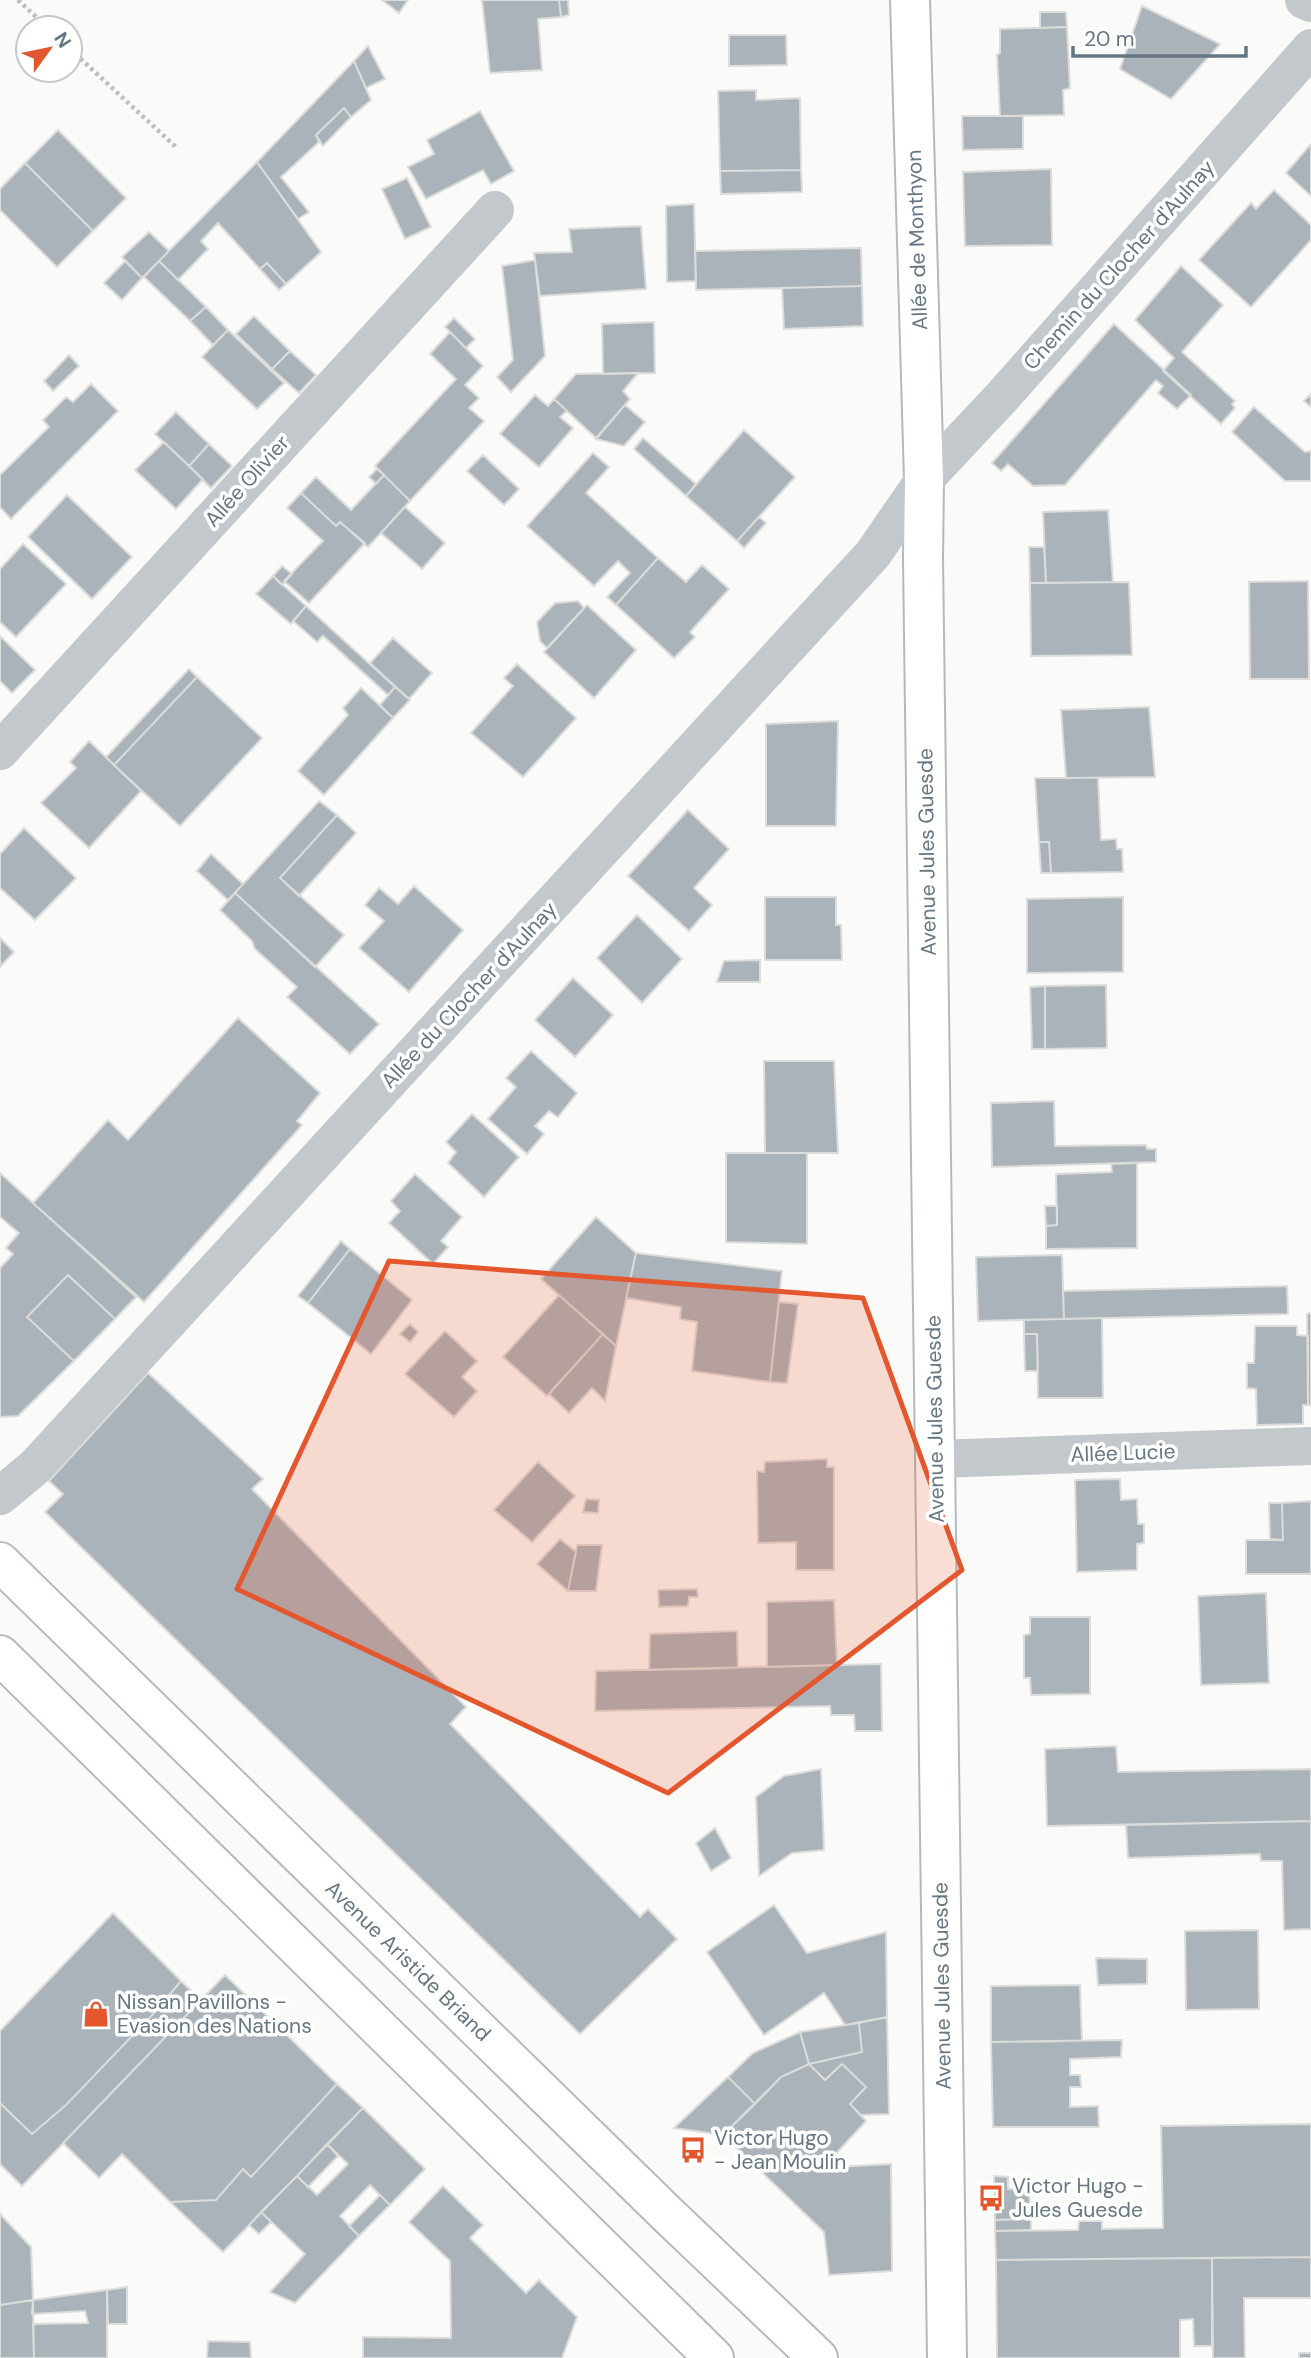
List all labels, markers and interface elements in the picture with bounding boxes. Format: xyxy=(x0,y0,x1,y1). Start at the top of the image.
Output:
north arrow xyxy=(14,14,84,84)
scale bar xyxy=(1073,14,1246,58)
text: 20 m xyxy=(1084,25,1135,53)
text: N xyxy=(49,27,77,53)
street label: Allée de Monthyon xyxy=(900,149,934,331)
street label: Chemin du Clocher d'Aulnay xyxy=(1017,154,1221,376)
street label: Allée Olivier xyxy=(198,429,296,533)
street label: Avenue Jules Guesde xyxy=(911,748,943,956)
street label: Allée du Clocher d'Aulnay xyxy=(375,895,563,1094)
street label: Avenue Jules Guesde xyxy=(919,1315,951,1523)
street label: Allée Lucie xyxy=(1070,1437,1176,1469)
street label: Avenue Aristide Briand xyxy=(319,1875,497,2047)
street label: Avenue Jules Guesde xyxy=(926,1882,958,2090)
place label: Nissan Pavillons - Evasion des Nations xyxy=(117,1988,312,2040)
shop icon: Nissan Pavillons - Evasion des Nations xyxy=(81,1999,111,2029)
place label: Victor Hugo - Jean Moulin xyxy=(714,2124,846,2176)
bus stop icon: Victor Hugo - Jean Moulin xyxy=(678,2135,708,2165)
place label: Victor Hugo - Jules Guesde xyxy=(1012,2172,1144,2224)
bus stop icon: Victor Hugo - Jules Guesde xyxy=(976,2183,1006,2213)

